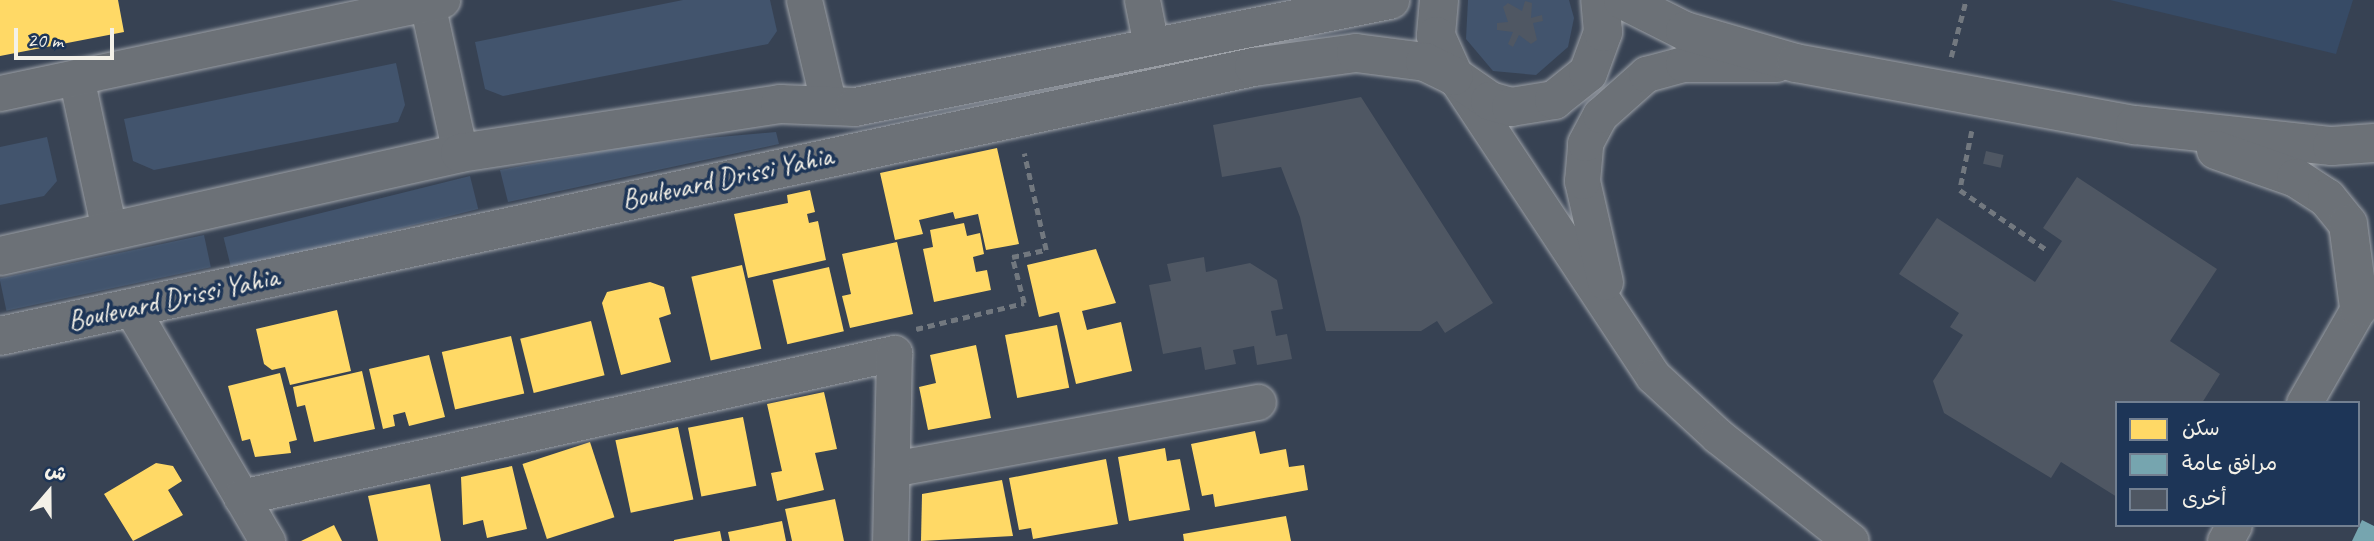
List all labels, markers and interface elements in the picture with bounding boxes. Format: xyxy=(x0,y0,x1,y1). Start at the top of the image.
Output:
scale bar xyxy=(18,14,117,58)
text: 20 m xyxy=(27,27,63,53)
street label: Boulevard Drissi Yahia xyxy=(618,139,836,217)
street label: Boulevard Drissi Yahia xyxy=(64,260,282,338)
legend xyxy=(2115,401,2360,527)
text: سكن xyxy=(2182,415,2220,441)
text: مرافق عامة xyxy=(2182,450,2277,476)
north arrow xyxy=(14,457,84,527)
text: ش xyxy=(42,457,70,487)
text: أخرى xyxy=(2182,485,2226,511)

